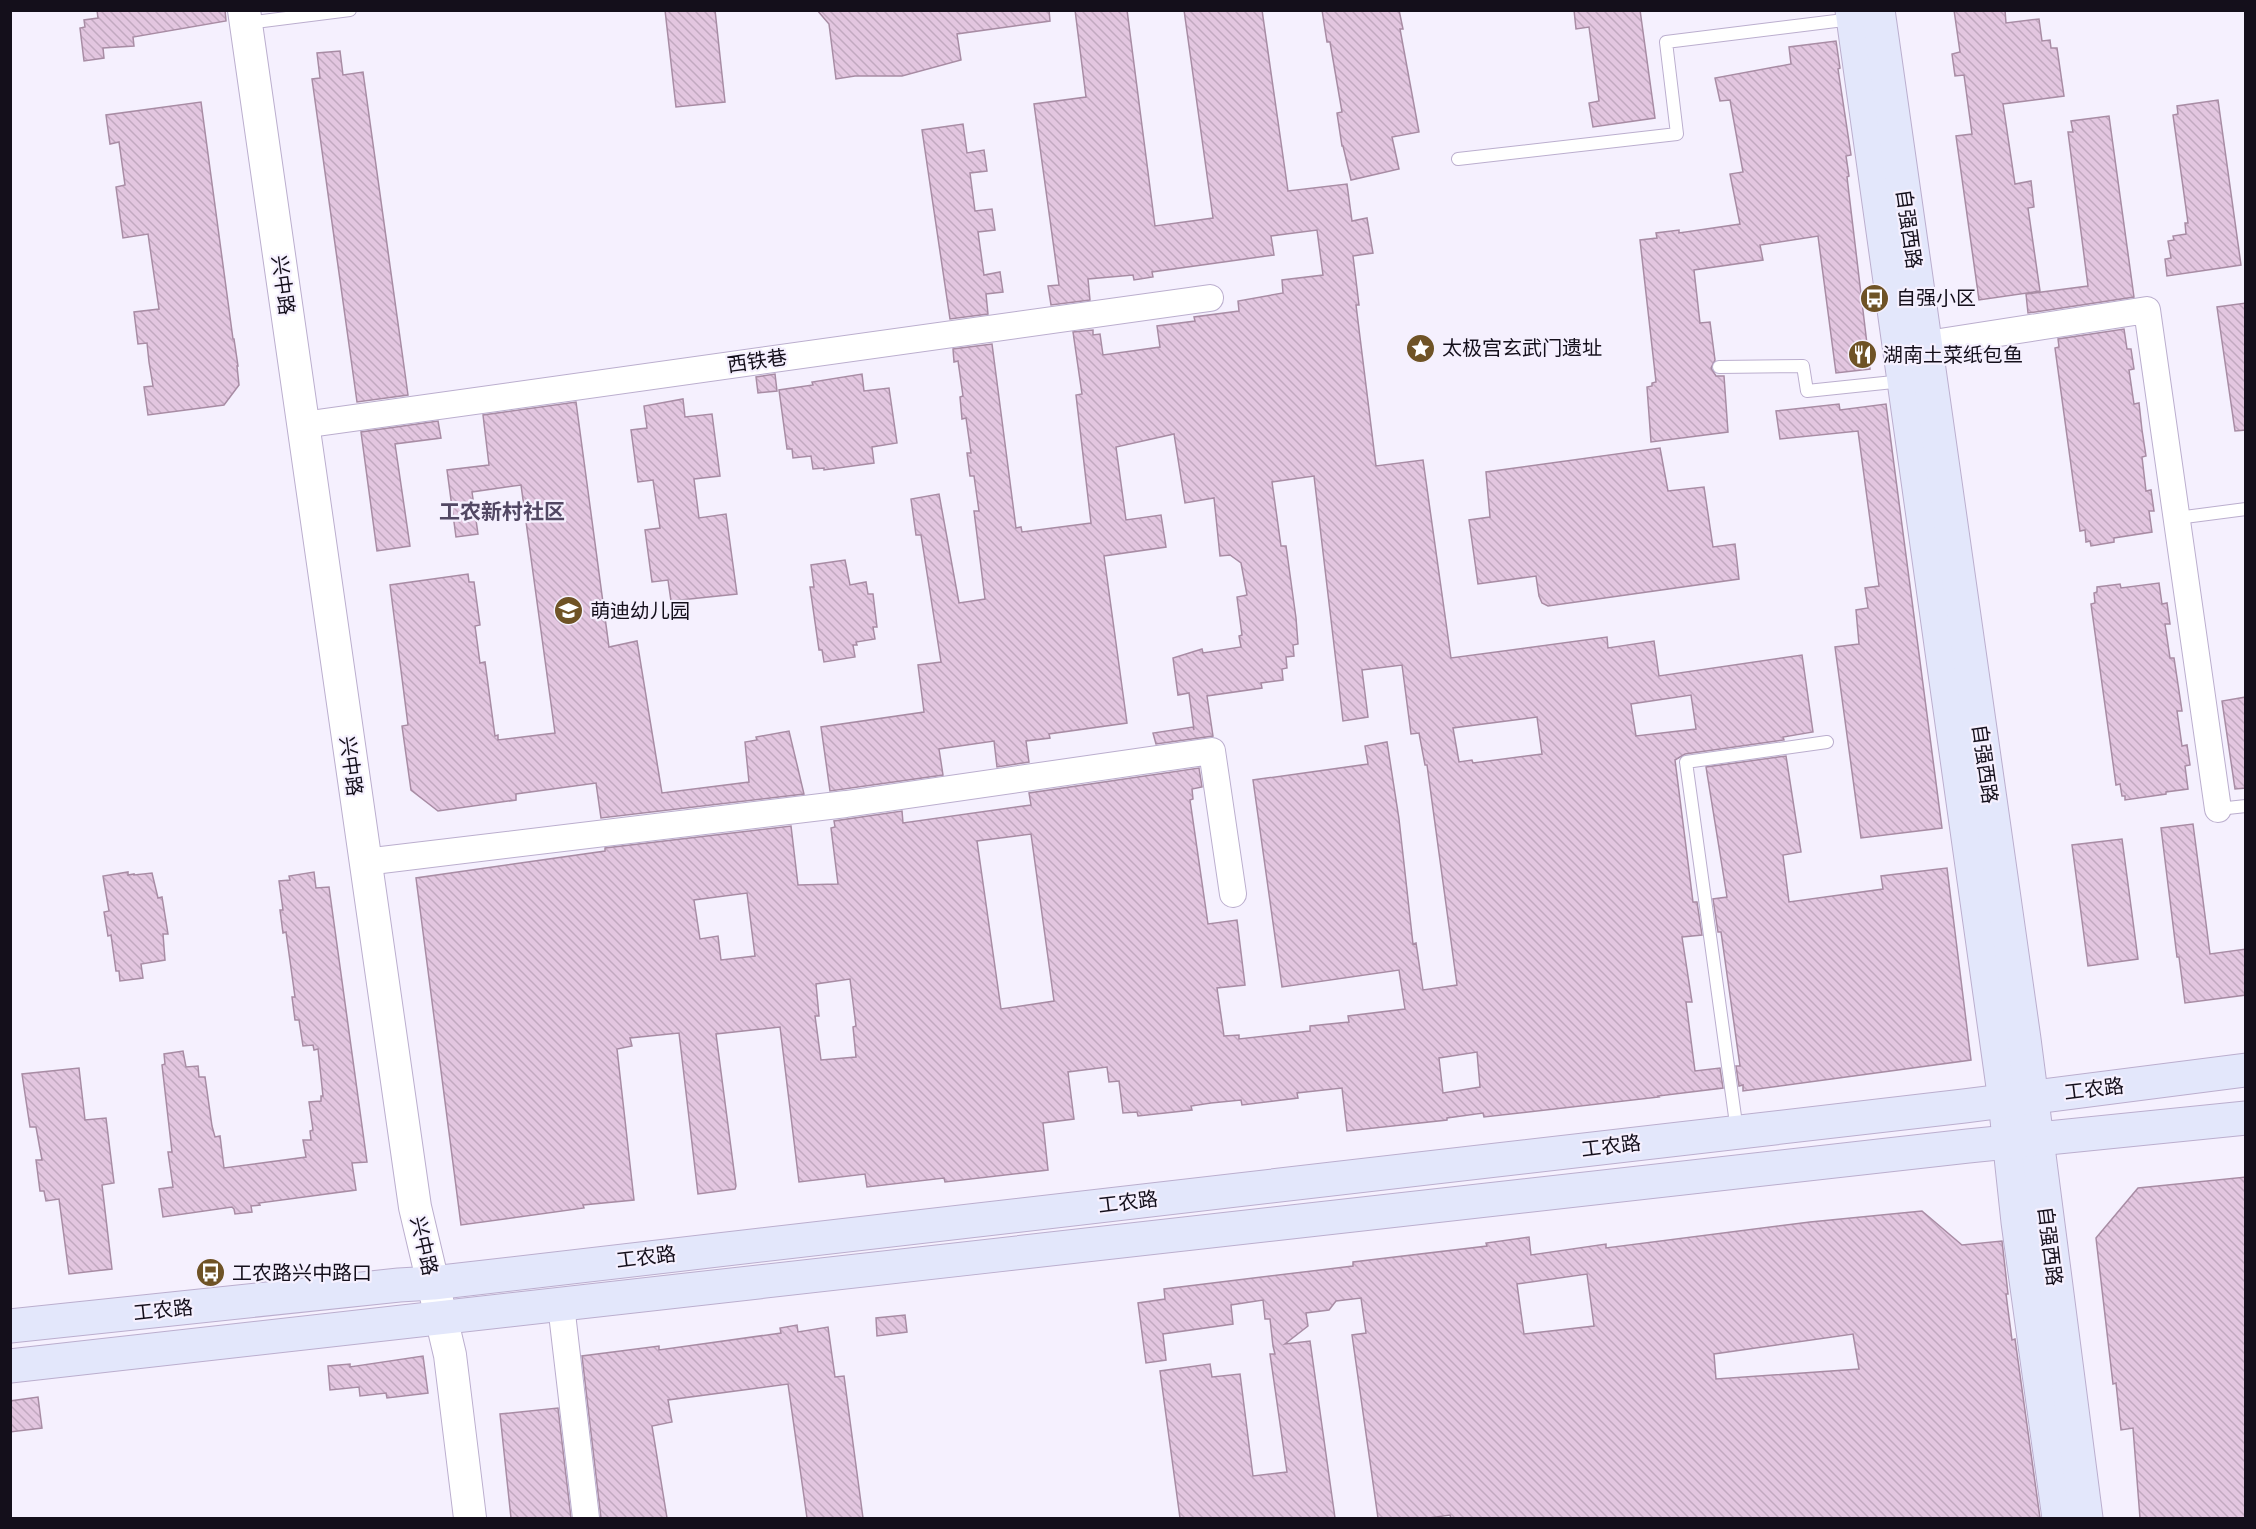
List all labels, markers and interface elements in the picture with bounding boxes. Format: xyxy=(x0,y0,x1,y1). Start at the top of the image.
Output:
street label: 自强西路 xyxy=(1891,187,1931,270)
street label: 兴中路 xyxy=(266,253,304,317)
place label: 自强小区 xyxy=(1896,281,1976,311)
bus stop icon: 自强小区 xyxy=(1859,282,1891,314)
place label: 太极宫玄武门遗址 xyxy=(1442,331,1602,361)
place icon: 太极宫玄武门遗址 xyxy=(1405,332,1437,364)
place label: 湖南土菜纸包鱼 xyxy=(1883,338,2023,368)
restaurant icon: 湖南土菜纸包鱼 xyxy=(1846,339,1878,371)
street label: 西铁巷 xyxy=(725,340,789,378)
district label: 工农新村社区 xyxy=(439,494,565,525)
place label: 萌迪幼儿园 xyxy=(590,594,690,624)
school or university icon: 萌迪幼儿园 xyxy=(553,595,585,627)
street label: 自强西路 xyxy=(1967,722,2007,805)
street label: 兴中路 xyxy=(334,734,372,798)
street label: 工农路 xyxy=(2062,1068,2125,1106)
street label: 工农路 xyxy=(1579,1125,1642,1163)
street label: 工农路 xyxy=(1096,1181,1159,1219)
street label: 自强西路 xyxy=(2032,1204,2072,1287)
street label: 兴中路 xyxy=(405,1213,447,1278)
street label: 工农路 xyxy=(614,1236,677,1274)
place label: 工农路兴中路口 xyxy=(232,1256,372,1286)
bus stop icon: 工农路兴中路口 xyxy=(195,1257,227,1289)
street label: 工农路 xyxy=(131,1290,194,1326)

